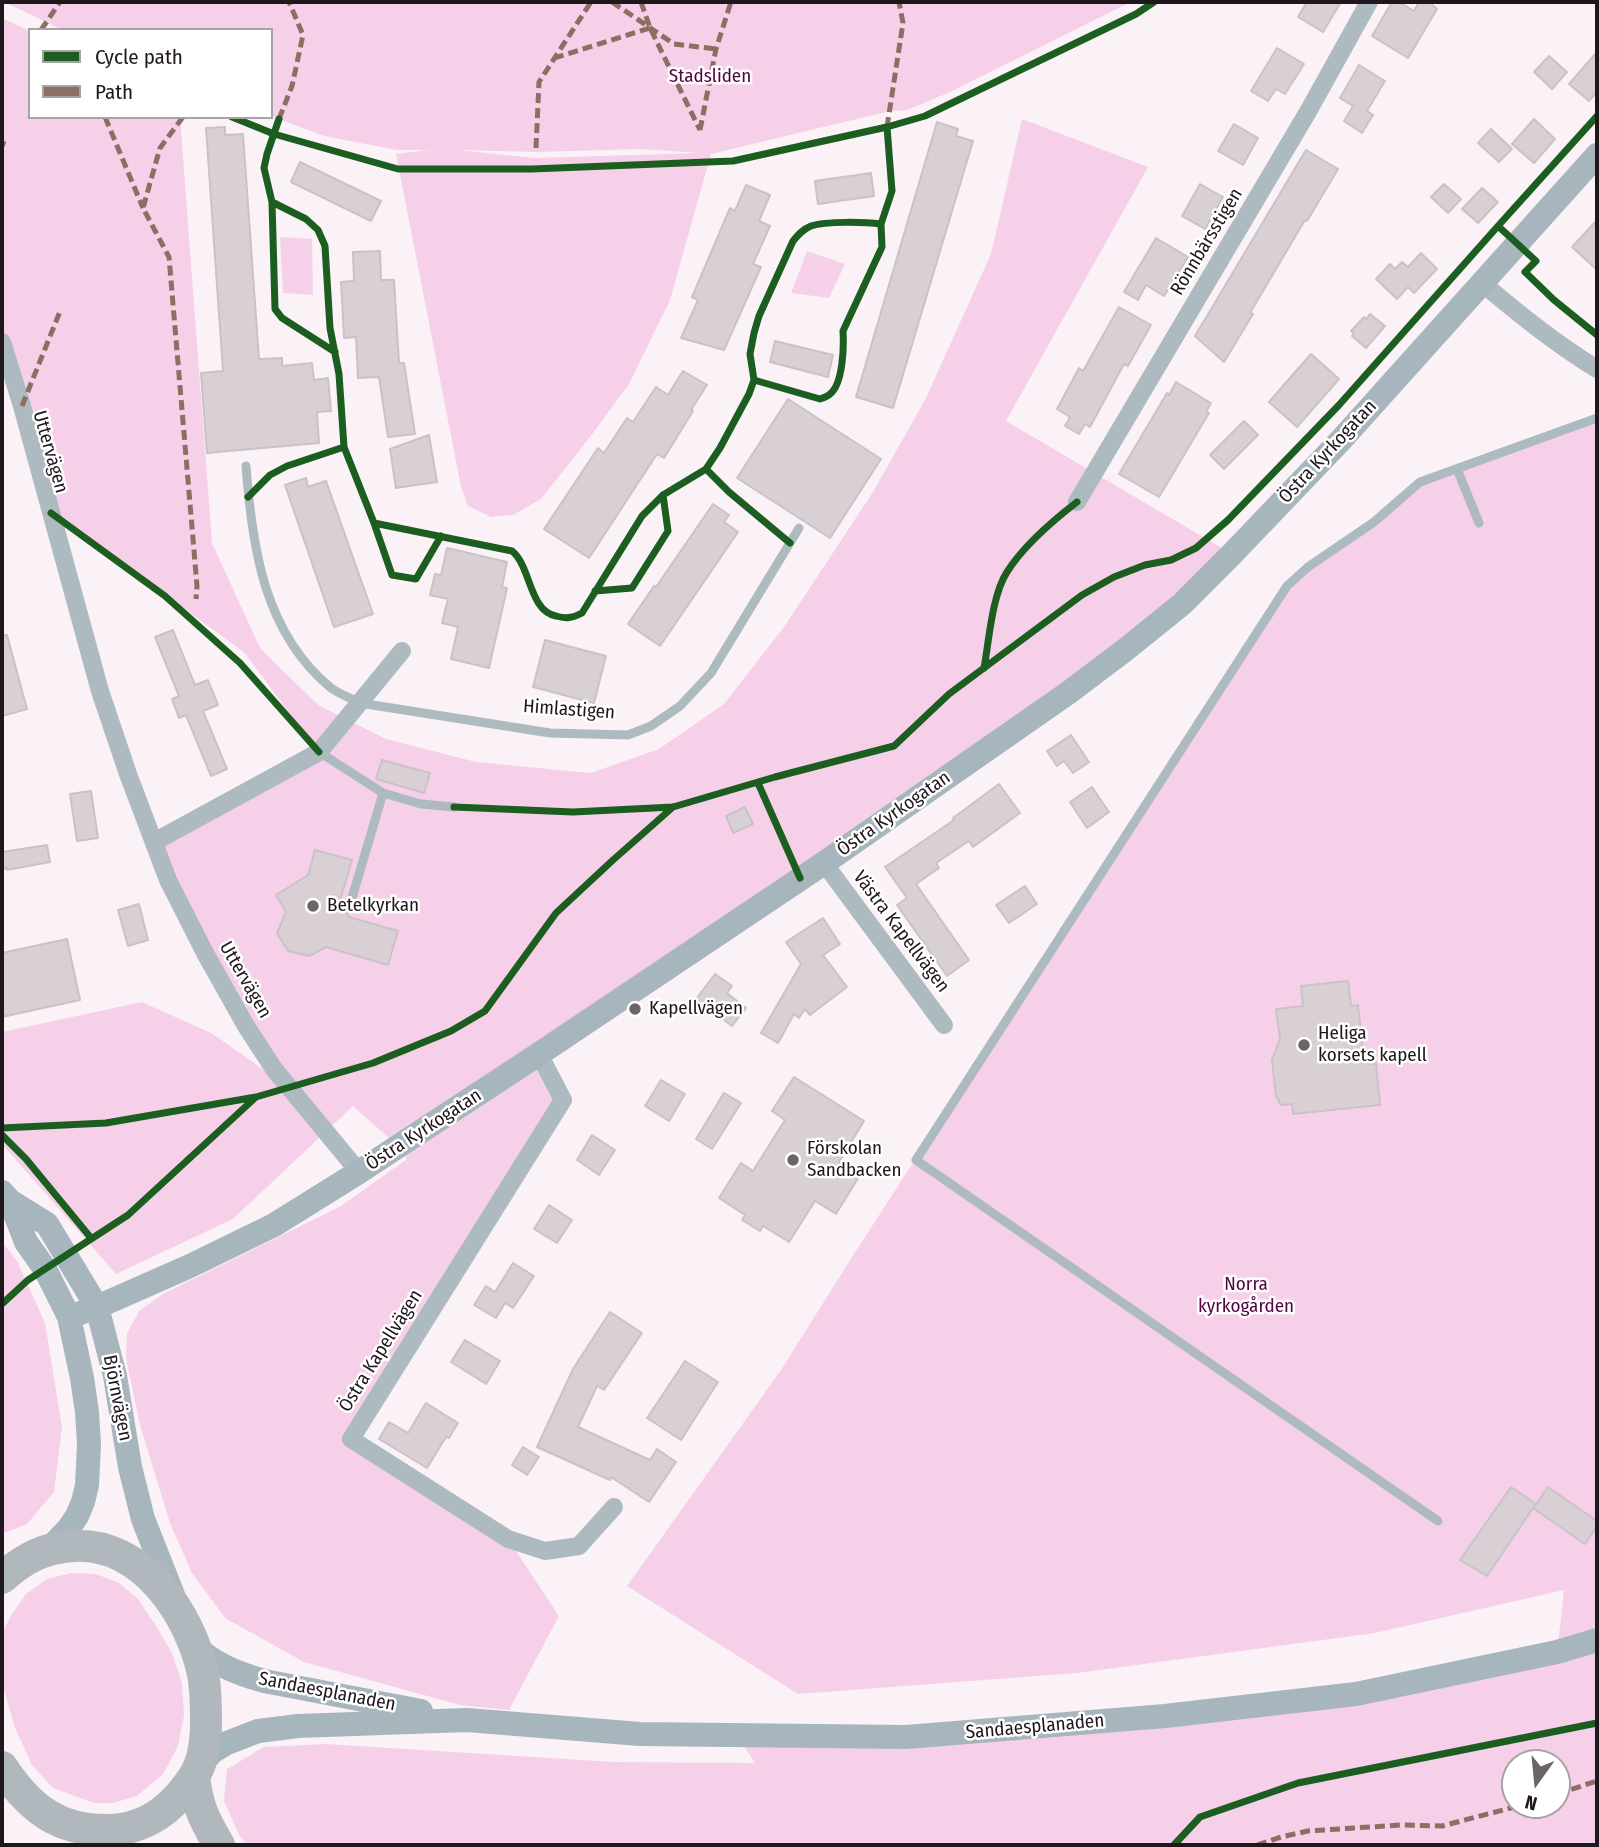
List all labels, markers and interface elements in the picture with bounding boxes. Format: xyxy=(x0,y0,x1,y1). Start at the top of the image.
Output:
legend xyxy=(28,28,273,119)
text: Cycle path xyxy=(95,44,183,70)
park label: Stadsliden xyxy=(669,66,751,88)
text: Path xyxy=(95,79,133,105)
street label: Rönnbärsstigen xyxy=(1166,184,1248,300)
street label: Östra Kyrkogatan xyxy=(1274,396,1382,508)
street label: Uttervägen xyxy=(27,408,73,496)
street label: Himlastigen xyxy=(522,695,616,725)
street label: Östra Kyrkogatan xyxy=(833,767,955,861)
street label: Västra Kapellvägen xyxy=(848,867,954,997)
place label: Betelkyrkan xyxy=(327,895,419,917)
marker: Betelkyrkan xyxy=(305,898,321,914)
street label: Uttervägen xyxy=(214,938,276,1022)
place label: Kapellvägen xyxy=(649,998,743,1020)
marker: Kapellvägen xyxy=(627,1001,643,1017)
place label: Heliga korsets kapell xyxy=(1318,1023,1427,1067)
marker: Heliga korsets kapell xyxy=(1296,1037,1312,1053)
street label: Östra Kyrkogatan xyxy=(362,1084,486,1176)
place label: Förskolan Sandbacken xyxy=(807,1138,901,1182)
marker: Förskolan Sandbacken xyxy=(785,1152,801,1168)
park label: Norra kyrkogården xyxy=(1198,1274,1294,1318)
street label: Östra Kapellvägen xyxy=(334,1286,428,1416)
street label: Björnvägen xyxy=(98,1353,136,1443)
street label: Sandaesplanaden xyxy=(257,1668,397,1716)
street label: Sandaesplanaden xyxy=(965,1710,1105,1744)
north arrow xyxy=(1501,1749,1571,1819)
text: N xyxy=(1522,1790,1539,1815)

